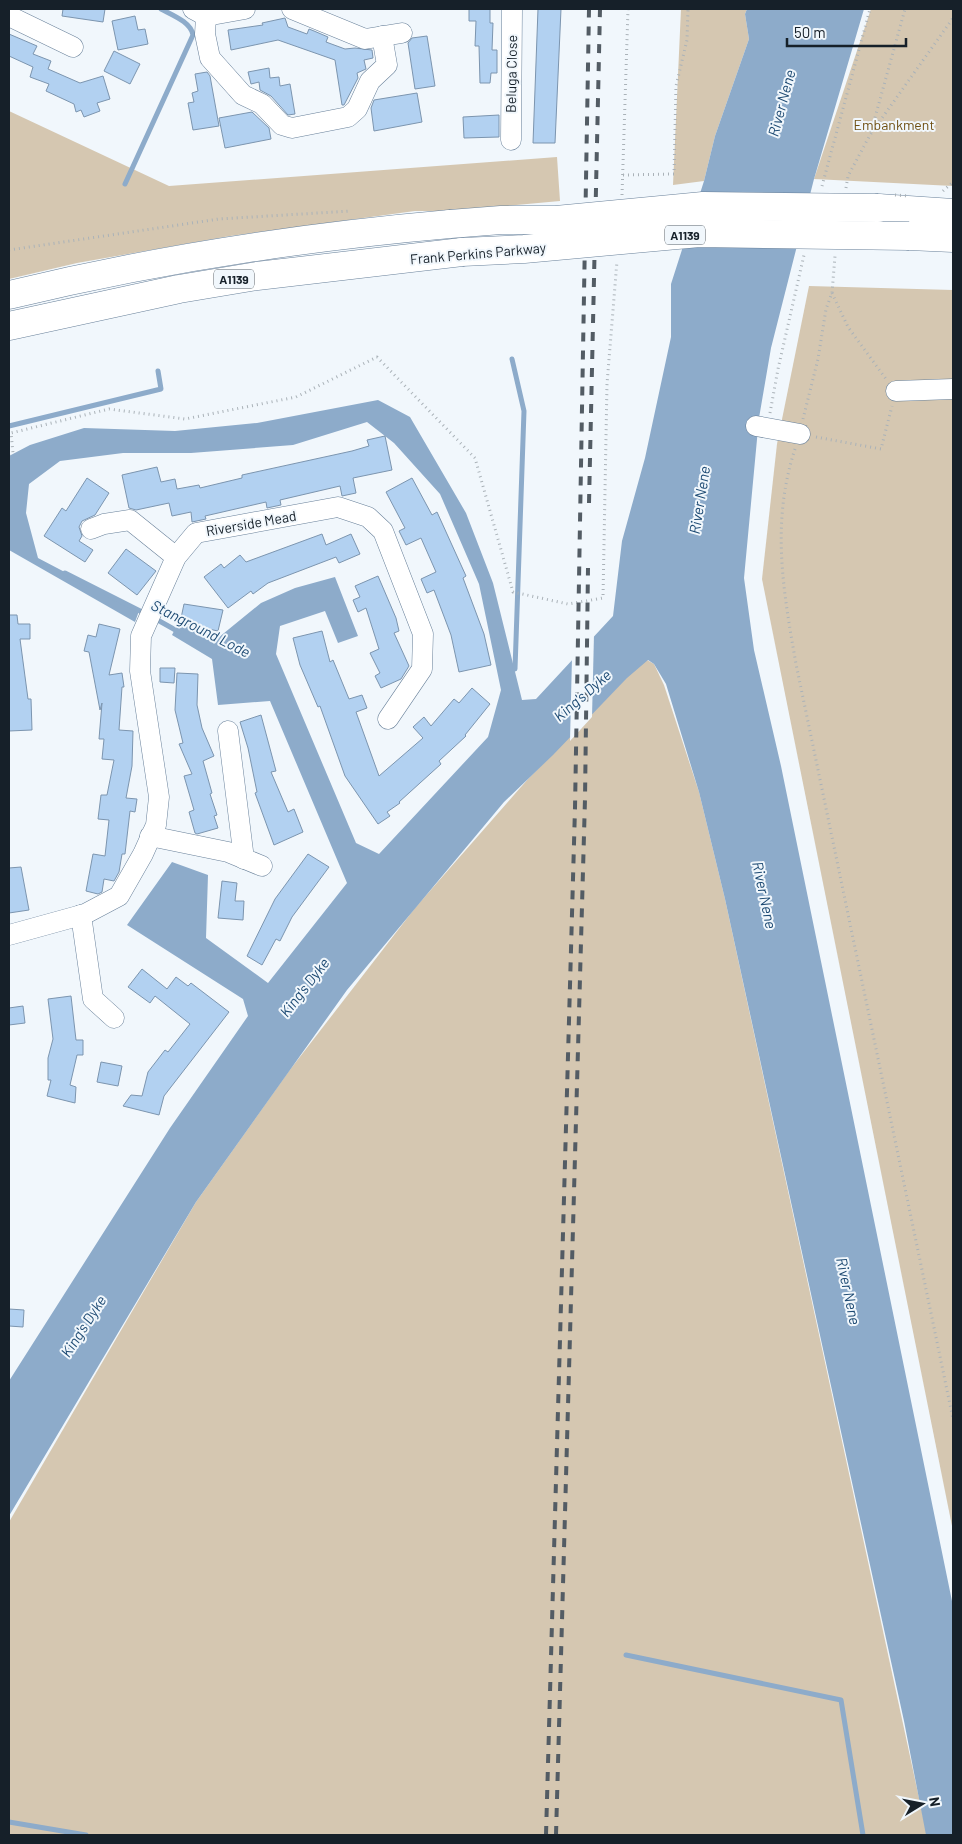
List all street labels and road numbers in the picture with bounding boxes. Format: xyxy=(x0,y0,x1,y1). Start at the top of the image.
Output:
street label: Beluga Close xyxy=(502,35,520,113)
road number: A1139 xyxy=(665,226,705,244)
street label: Frank Perkins Parkway xyxy=(409,239,547,267)
road number: A1139 xyxy=(214,270,254,288)
street label: Riverside Mead xyxy=(204,507,298,539)

